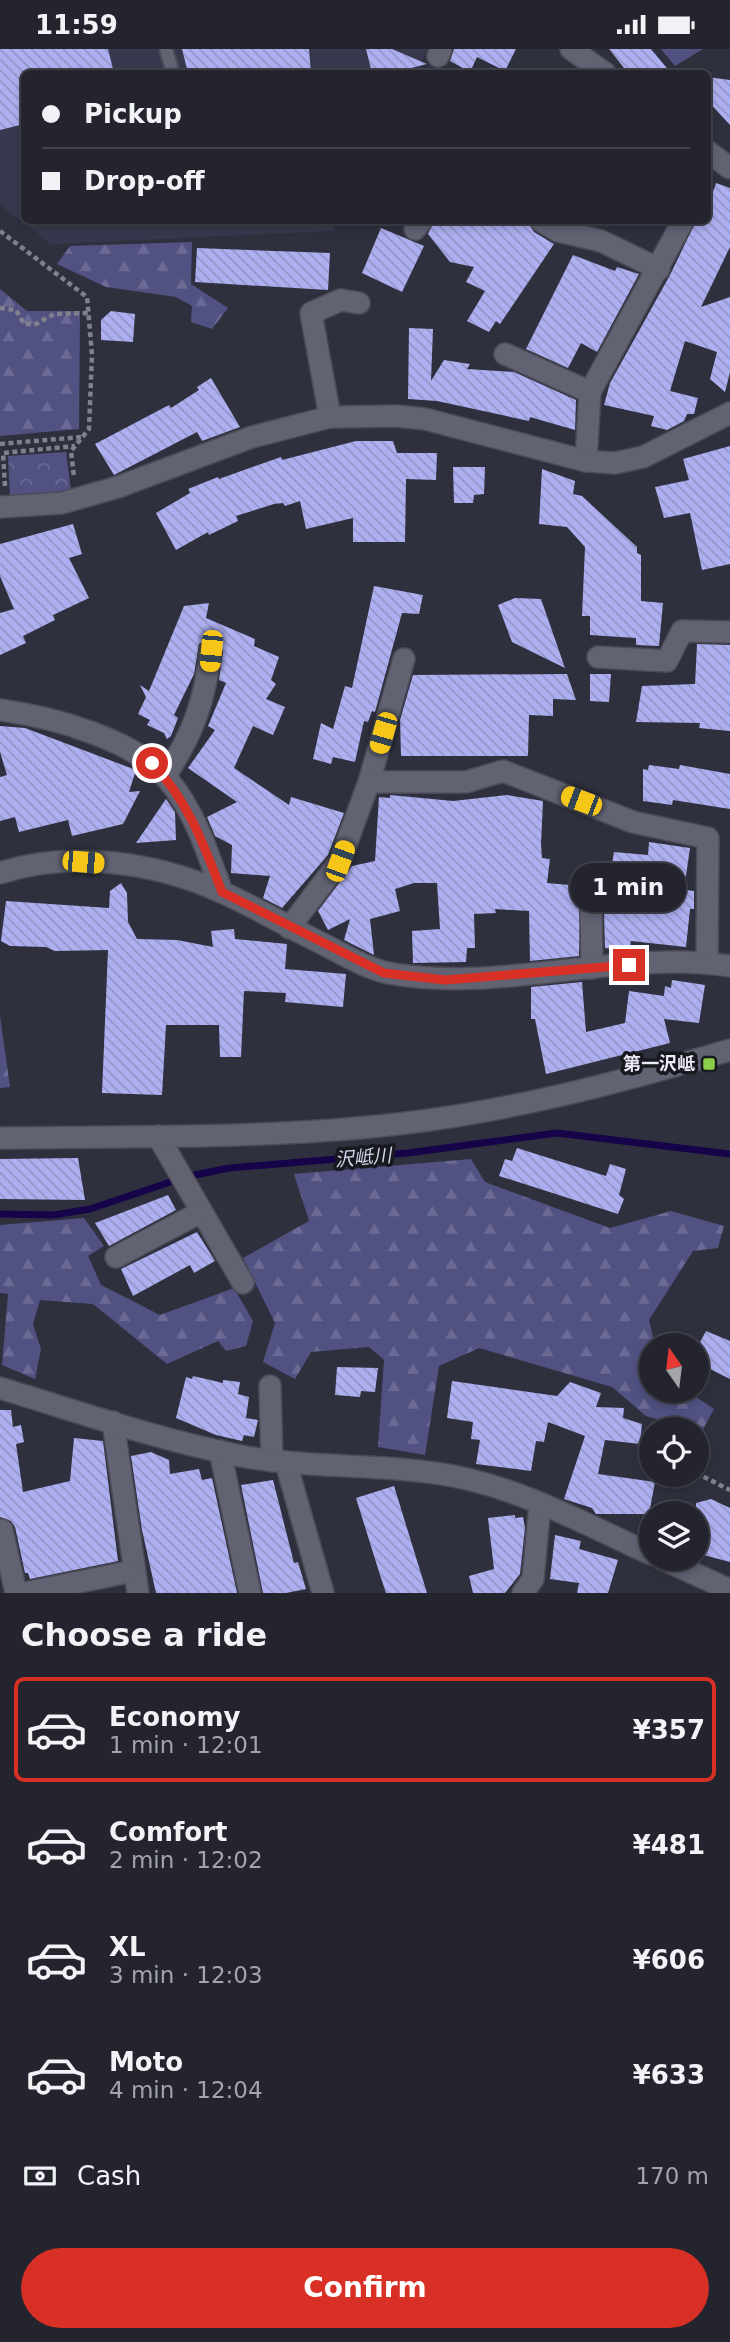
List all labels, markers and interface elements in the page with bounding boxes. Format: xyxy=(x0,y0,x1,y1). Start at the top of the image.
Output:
text: 11:59 xyxy=(35,10,118,40)
text: Pickup xyxy=(84,99,182,129)
text: Drop-off xyxy=(84,166,205,196)
car xyxy=(199,629,224,673)
car xyxy=(368,710,399,756)
route start xyxy=(136,747,168,779)
car xyxy=(558,784,605,818)
car xyxy=(323,838,358,884)
car xyxy=(62,850,105,874)
callout: 1 min xyxy=(571,863,687,913)
text: 1 min xyxy=(592,874,664,900)
route end xyxy=(613,949,645,981)
place label: 第一沢岻 xyxy=(623,1053,695,1074)
marker: 第一沢岻 xyxy=(701,1056,717,1072)
water label: 沢岻川 xyxy=(334,1143,394,1170)
north arrow xyxy=(639,1333,709,1403)
map controls xyxy=(639,1333,709,1571)
button: locate xyxy=(639,1417,709,1487)
button: layers xyxy=(639,1501,709,1571)
text: Choose a ride xyxy=(21,1616,267,1654)
icon: car xyxy=(25,1698,88,1761)
text: Economy xyxy=(109,1702,240,1732)
text: ¥357 xyxy=(633,1715,705,1745)
text: 1 min · 12:01 xyxy=(109,1732,263,1758)
icon: car xyxy=(25,1813,88,1876)
text: Comfort xyxy=(109,1817,227,1847)
text: ¥481 xyxy=(633,1830,705,1860)
text: 2 min · 12:02 xyxy=(109,1847,263,1873)
icon: car xyxy=(25,1928,88,1991)
text: XL xyxy=(109,1932,146,1962)
text: ¥606 xyxy=(633,1945,705,1975)
text: 3 min · 12:03 xyxy=(109,1962,263,1988)
icon: car xyxy=(25,2043,88,2106)
text: Moto xyxy=(109,2047,183,2077)
text: ¥633 xyxy=(633,2060,705,2090)
text: 4 min · 12:04 xyxy=(109,2077,263,2103)
icon: cash xyxy=(21,2157,59,2195)
text: Cash xyxy=(77,2161,141,2191)
text: 170 m xyxy=(635,2163,709,2189)
button: Confirm xyxy=(21,2248,709,2328)

